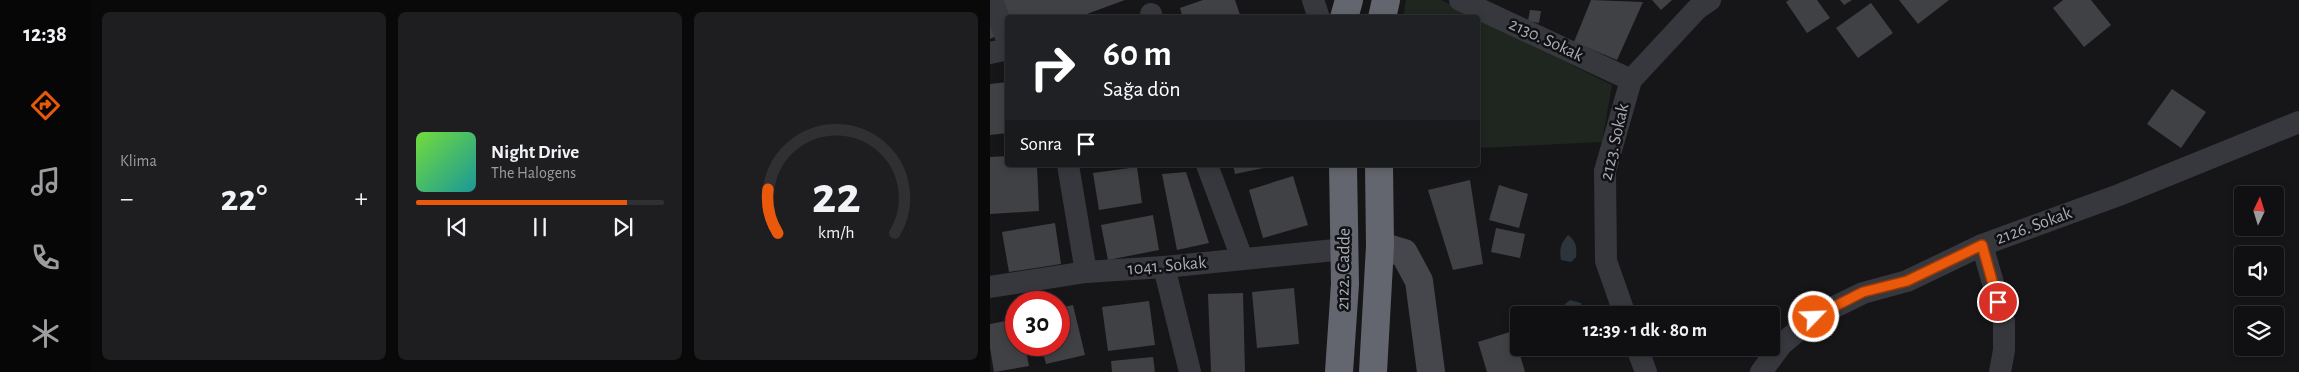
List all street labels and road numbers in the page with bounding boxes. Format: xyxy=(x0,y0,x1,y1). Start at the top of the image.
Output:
street label: 2130. Sokak xyxy=(1506,15,1587,65)
street label: 2123. Sokak xyxy=(1597,101,1633,182)
street label: 2126. Sokak xyxy=(1994,204,2075,248)
street label: 2122. Cadde xyxy=(1334,228,1354,310)
street label: 1041. Sokak xyxy=(1127,254,1208,278)

